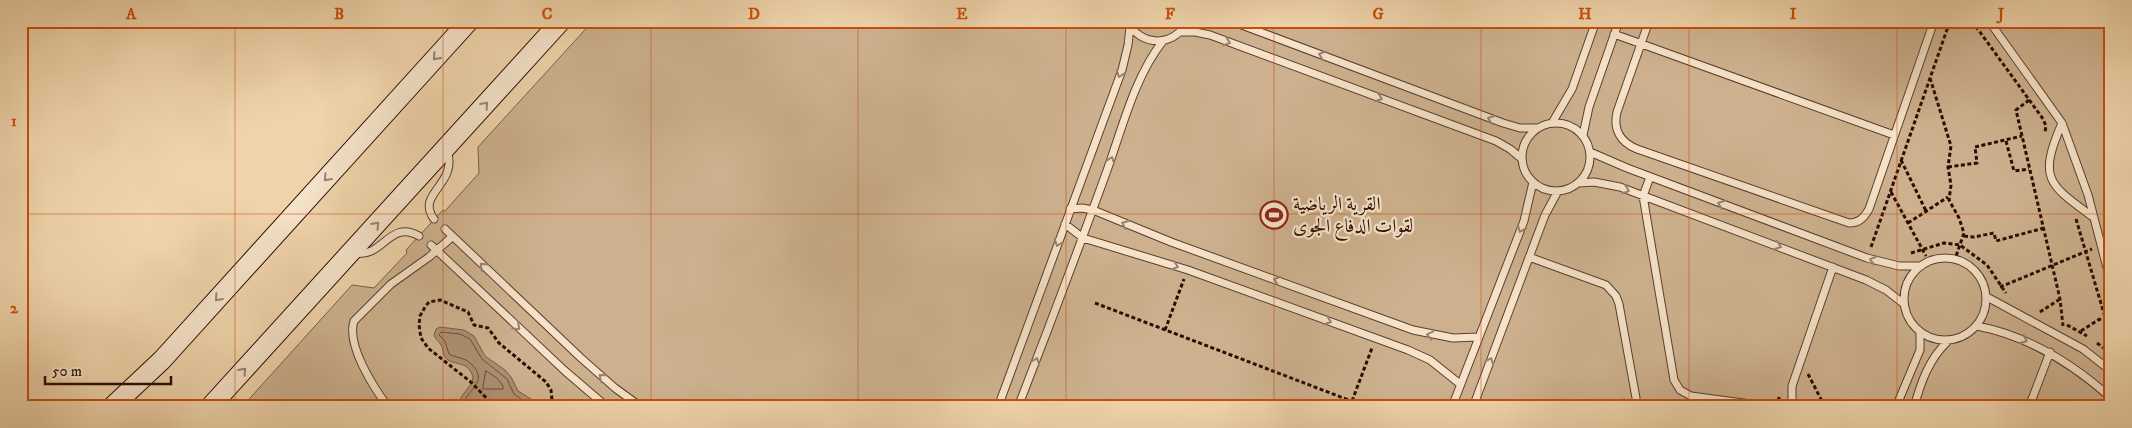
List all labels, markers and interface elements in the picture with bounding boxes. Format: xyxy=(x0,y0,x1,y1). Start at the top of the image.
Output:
text: A xyxy=(125,4,137,24)
text: B xyxy=(334,4,344,24)
text: C xyxy=(542,4,552,24)
text: D xyxy=(748,4,760,24)
text: E xyxy=(956,4,968,24)
text: F xyxy=(1165,4,1175,24)
text: G xyxy=(1372,4,1384,24)
text: H xyxy=(1578,4,1592,24)
text: I xyxy=(1790,4,1797,24)
text: J xyxy=(1996,4,2005,24)
one-way arrow xyxy=(1222,36,1231,46)
one-way arrow xyxy=(1318,51,1327,61)
one-way arrow xyxy=(433,52,442,61)
one-way arrow xyxy=(1116,70,1126,78)
one-way arrow xyxy=(1375,92,1383,102)
one-way arrow xyxy=(479,101,488,110)
text: 1 xyxy=(11,111,17,131)
one-way arrow xyxy=(1487,114,1495,124)
one-way arrow xyxy=(1105,156,1115,165)
one-way arrow xyxy=(324,172,333,181)
one-way arrow xyxy=(1621,184,1630,194)
place label: القرية الرياضية لقوات الدفاع الجوى xyxy=(1293,193,1413,241)
sports icon: القرية الرياضية لقوات الدفاع الجوى xyxy=(1259,200,1289,230)
one-way arrow xyxy=(1717,200,1726,210)
one-way arrow xyxy=(1121,219,1130,230)
one-way arrow xyxy=(370,222,379,231)
one-way arrow xyxy=(1517,224,1527,232)
one-way arrow xyxy=(1054,239,1064,247)
one-way arrow xyxy=(1773,240,1782,250)
one-way arrow xyxy=(1869,256,1878,266)
one-way arrow xyxy=(1170,260,1179,270)
one-way arrow xyxy=(480,263,489,272)
one-way arrow xyxy=(1273,276,1282,286)
one-way arrow xyxy=(215,293,224,302)
text: 2 xyxy=(10,298,19,318)
one-way arrow xyxy=(1323,315,1332,325)
one-way arrow xyxy=(512,321,521,330)
one-way arrow xyxy=(1426,330,1435,341)
one-way arrow xyxy=(2019,333,2028,344)
scale bar xyxy=(45,353,171,385)
one-way arrow xyxy=(1030,357,1040,366)
one-way arrow xyxy=(1484,357,1495,366)
text: 50 m xyxy=(52,362,82,381)
one-way arrow xyxy=(237,367,246,376)
one-way arrow xyxy=(599,374,608,383)

